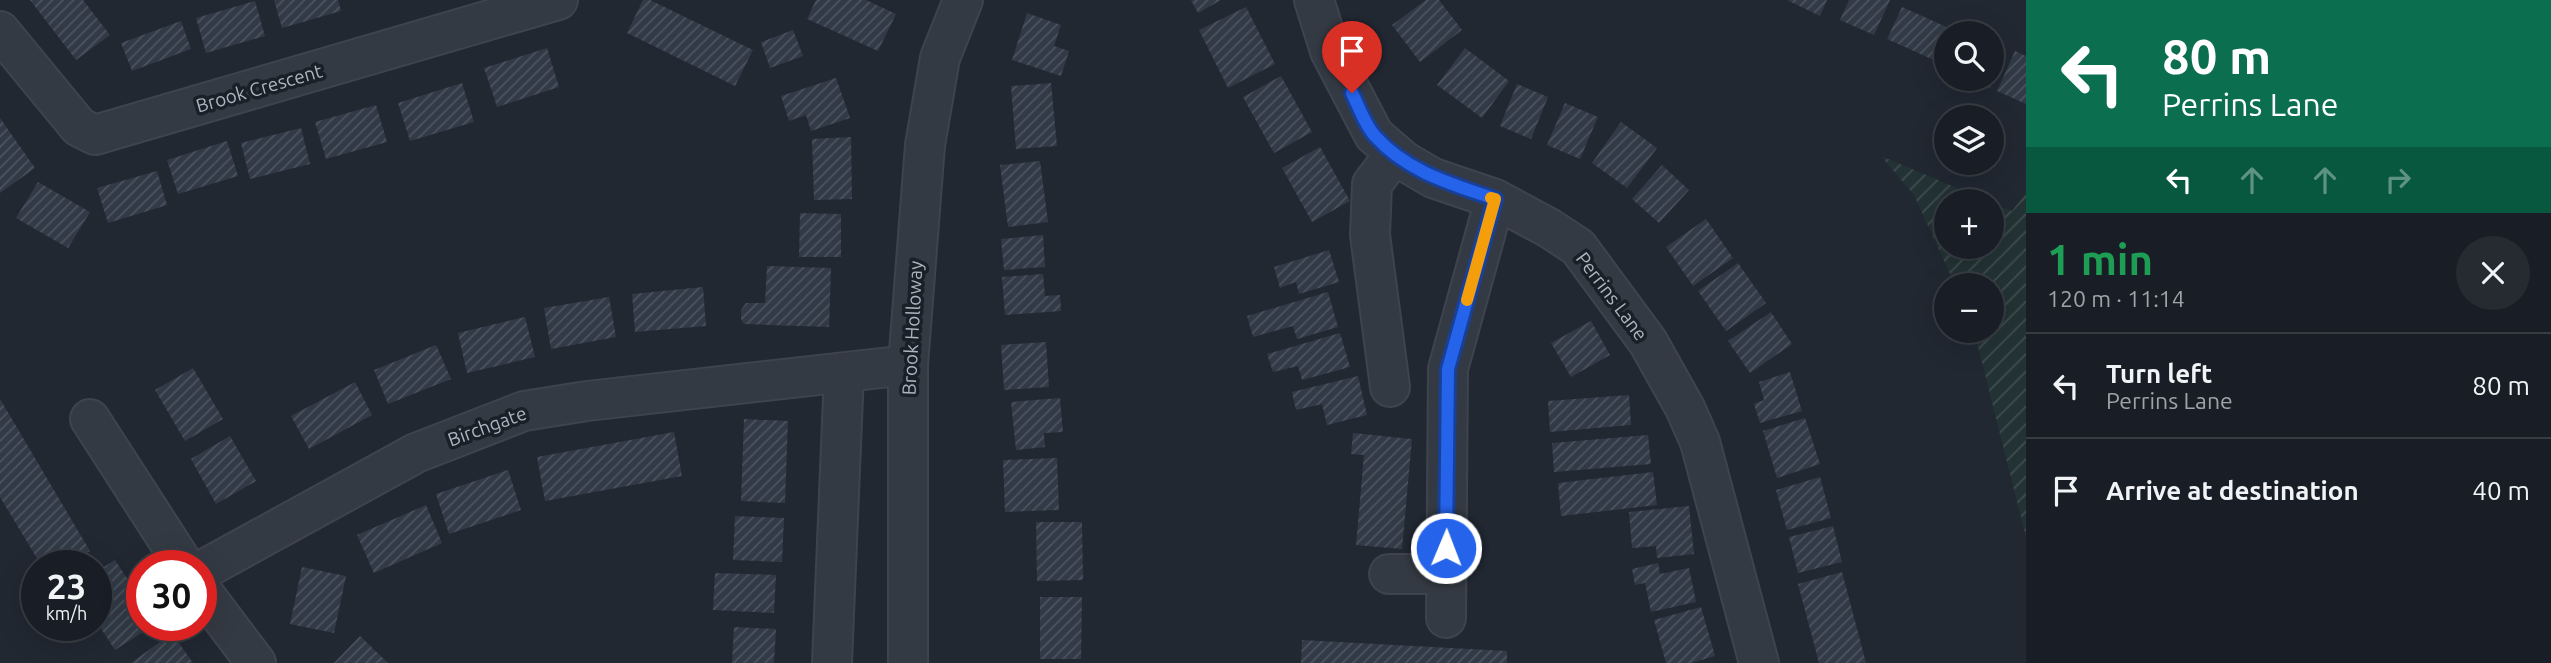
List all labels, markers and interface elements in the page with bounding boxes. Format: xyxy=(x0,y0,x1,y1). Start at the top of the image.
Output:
pin xyxy=(1322,21,1382,93)
map controls xyxy=(1934,21,2004,343)
button: search xyxy=(1934,21,2004,91)
icon: left xyxy=(2047,28,2138,119)
text: 80 m xyxy=(2162,28,2271,83)
icon: arrive xyxy=(1333,32,1371,70)
street label: Brook Crescent xyxy=(193,59,325,117)
text: Perrins Lane xyxy=(2162,86,2338,122)
button: layers xyxy=(1934,105,2004,175)
icon: left xyxy=(2160,161,2198,199)
icon: ahead xyxy=(2233,161,2271,199)
icon: ahead xyxy=(2306,161,2344,199)
icon: right xyxy=(2379,161,2417,199)
button: + xyxy=(1934,189,2004,259)
text: 1 min xyxy=(2047,236,2153,283)
button: close xyxy=(2456,236,2530,310)
street label: Perrins Lane xyxy=(1572,248,1652,344)
street label: Brook Holloway xyxy=(897,260,927,396)
button: − xyxy=(1934,273,2004,343)
text: 120 m · 11:14 xyxy=(2047,286,2185,311)
text: Turn left xyxy=(2106,359,2212,388)
icon: left xyxy=(2047,367,2085,405)
text: 80 m xyxy=(2472,371,2530,400)
text: Perrins Lane xyxy=(2106,388,2233,413)
street label: Birchgate xyxy=(445,402,529,450)
icon: arrive xyxy=(2047,472,2085,510)
text: Arrive at destination xyxy=(2106,476,2359,505)
text: 40 m xyxy=(2472,476,2530,505)
position arrow xyxy=(1409,511,1483,585)
speed limit sign: 30 xyxy=(126,550,217,641)
text: 23 xyxy=(47,566,86,606)
text: km/h xyxy=(46,603,87,623)

